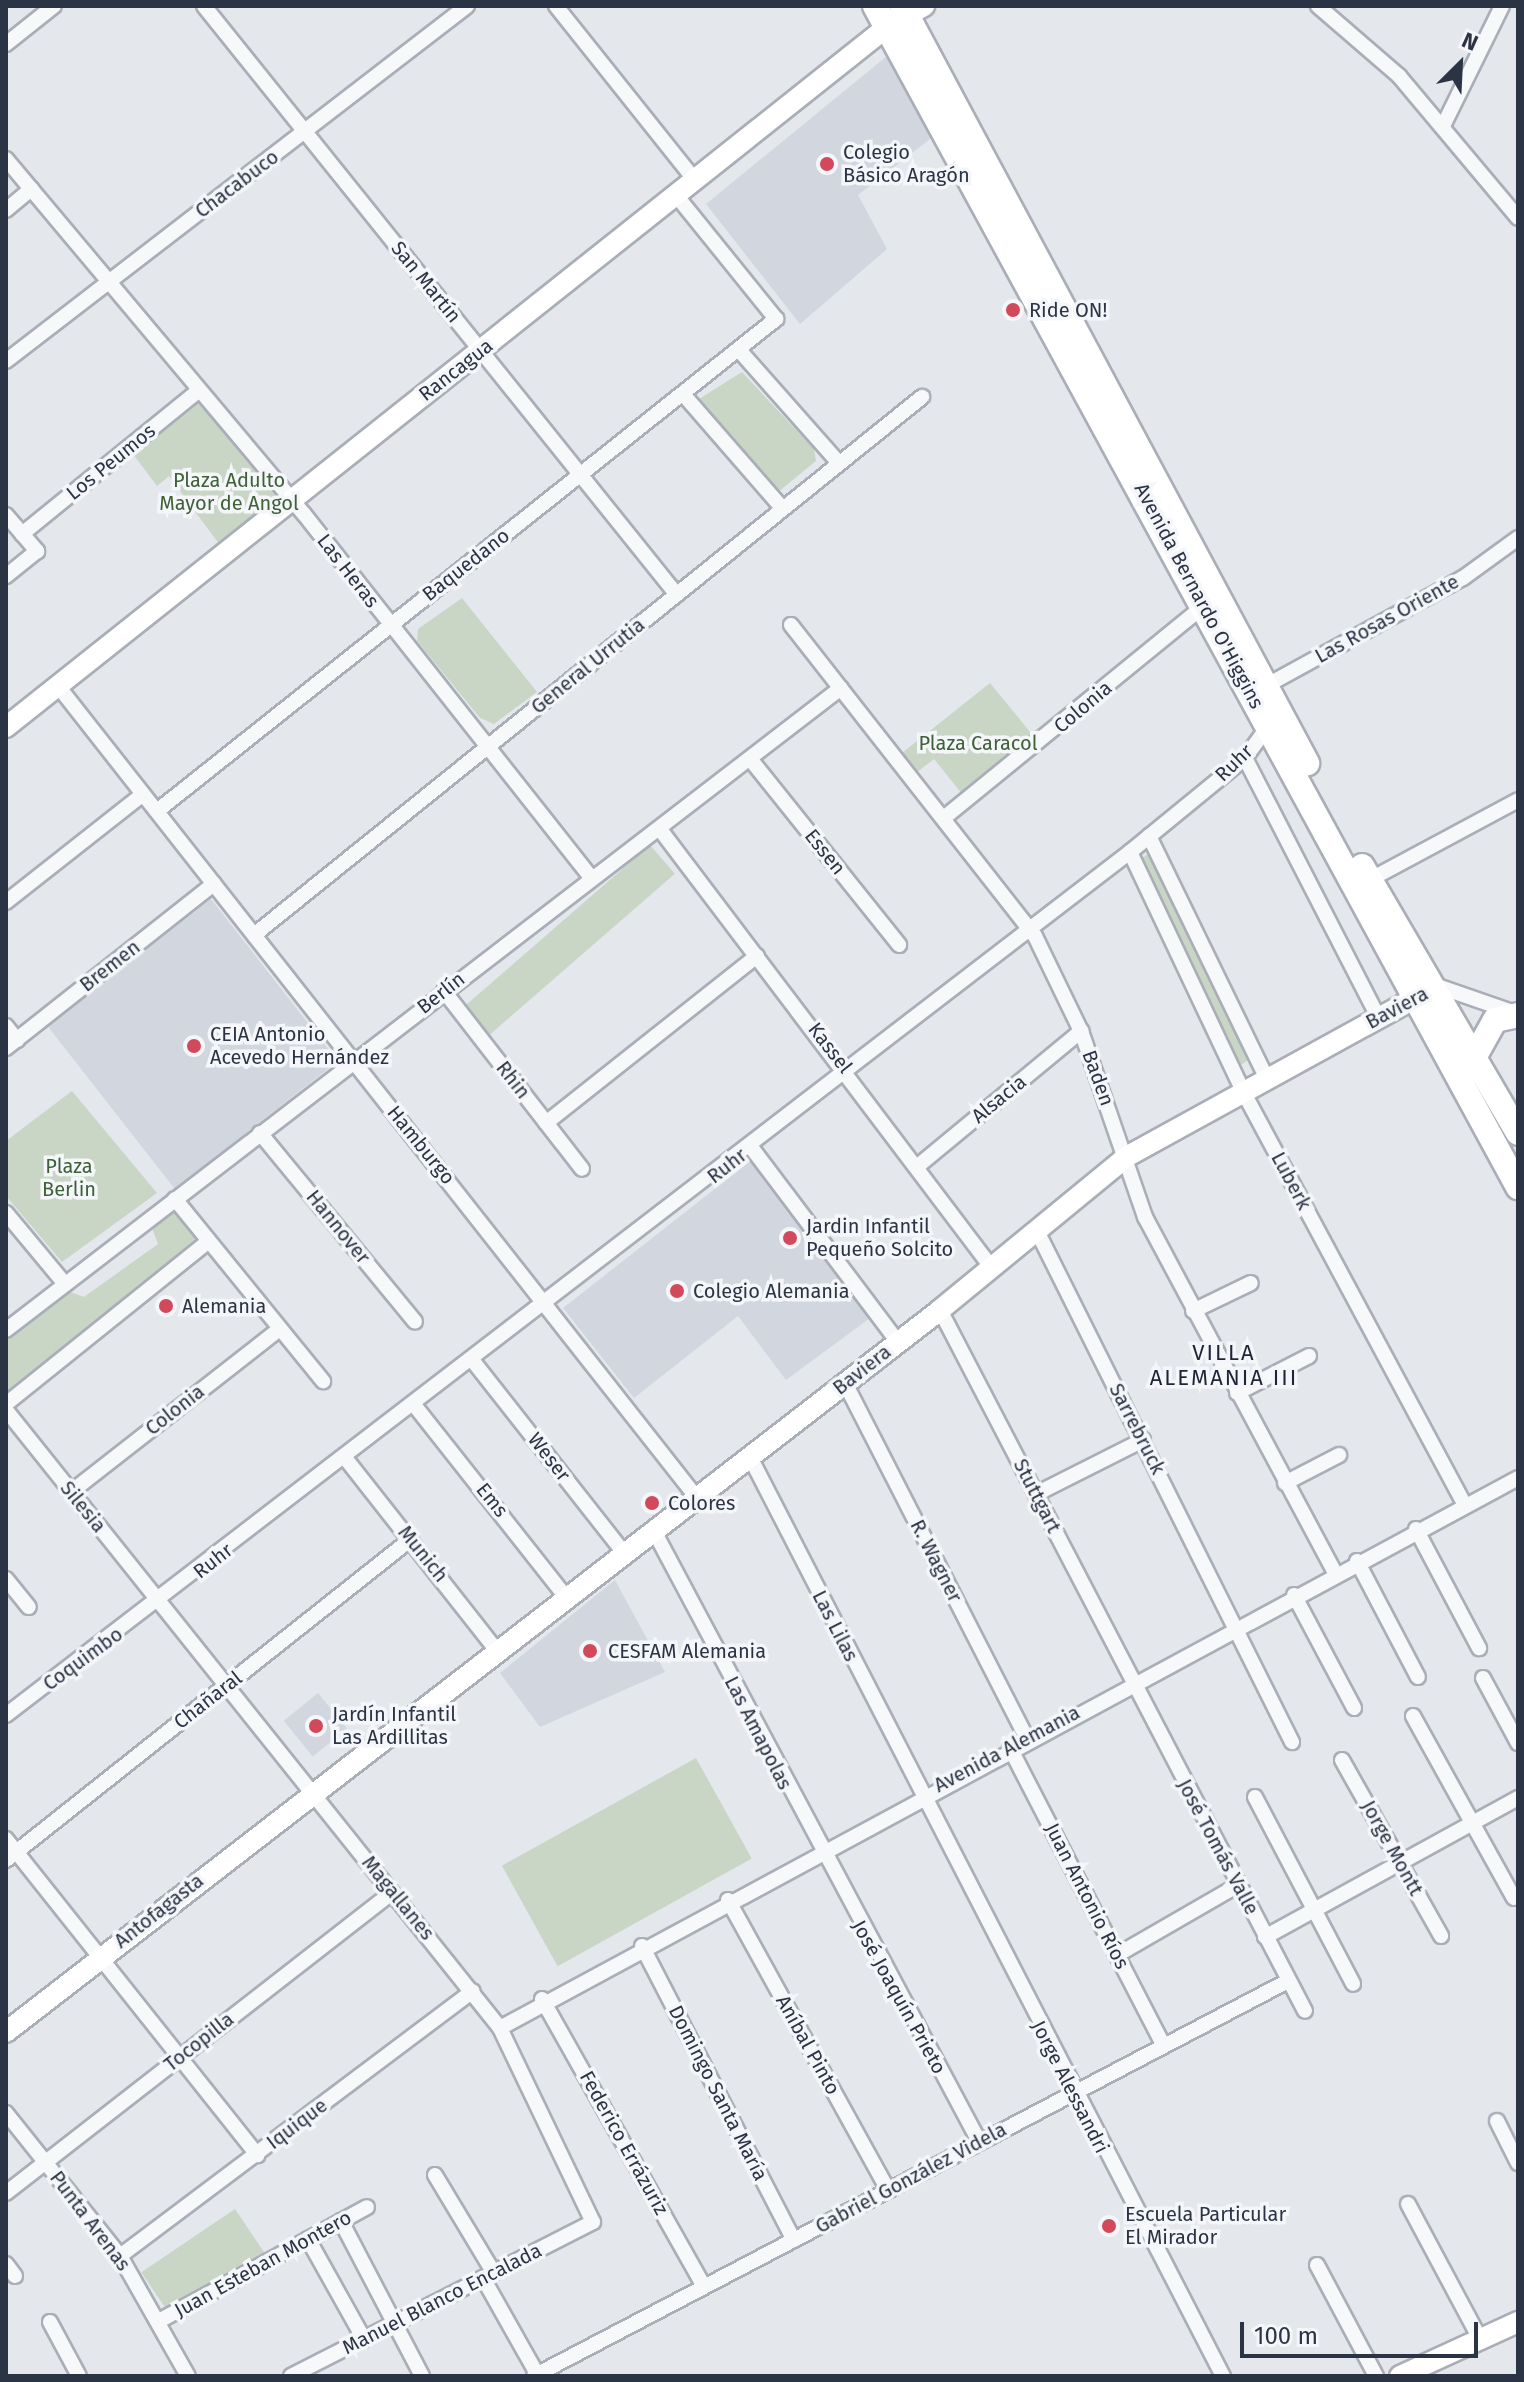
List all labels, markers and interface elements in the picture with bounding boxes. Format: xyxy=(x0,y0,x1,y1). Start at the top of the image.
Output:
north arrow xyxy=(1420,24,1500,104)
text: N xyxy=(1458,26,1482,57)
place label: Colegio Básico Aragón xyxy=(843,140,970,187)
street label: Chacabuco xyxy=(191,145,283,223)
marker: Colegio Básico Aragón xyxy=(818,155,836,173)
street label: San Martín xyxy=(386,237,466,327)
place label: Ride ON! xyxy=(1029,298,1107,322)
marker: Ride ON! xyxy=(1004,301,1022,319)
street label: Rancagua xyxy=(414,334,498,406)
street label: Los Peumos xyxy=(62,419,160,505)
park label: Plaza Adulto Mayor de Angol xyxy=(159,468,299,515)
street label: Avenida Bernardo O'Higgins xyxy=(1129,479,1269,713)
street label: Baquedano xyxy=(418,524,514,606)
street label: Las Heras xyxy=(312,529,384,613)
street label: Las Rosas Oriente xyxy=(1311,570,1463,668)
street label: General Urrutia xyxy=(526,613,650,719)
street label: Colonia xyxy=(1049,676,1117,738)
park label: Plaza Caracol xyxy=(918,731,1038,755)
street label: Ruhr xyxy=(1210,739,1258,787)
street label: Essen xyxy=(799,824,851,880)
street label: Bremen xyxy=(75,935,145,997)
street label: Berlín xyxy=(412,967,470,1019)
street label: Baviera xyxy=(1362,982,1432,1034)
street label: Kassel xyxy=(803,1018,857,1078)
place label: CEIA Antonio Acevedo Hernández xyxy=(210,1022,389,1069)
marker: CEIA Antonio Acevedo Hernández xyxy=(185,1037,203,1055)
street label: Baden xyxy=(1077,1047,1119,1109)
street label: Rhin xyxy=(491,1056,535,1104)
street label: Alsacia xyxy=(967,1070,1031,1128)
street label: Hamburgo xyxy=(382,1101,460,1189)
street label: Ruhr xyxy=(703,1143,751,1189)
street label: Luberk xyxy=(1266,1148,1316,1214)
park label: Plaza Berlin xyxy=(42,1154,96,1201)
street label: Hannover xyxy=(301,1185,375,1269)
place label: Jardin Infantil Pequeño Solcito xyxy=(806,1214,953,1261)
marker: Jardin Infantil Pequeño Solcito xyxy=(781,1229,799,1247)
place label: Colegio Alemania xyxy=(693,1279,850,1303)
marker: Colegio Alemania xyxy=(668,1282,686,1300)
place label: Alemania xyxy=(182,1294,266,1318)
marker: Alemania xyxy=(157,1297,175,1315)
district label: VILLA ALEMANIA III xyxy=(1150,1339,1298,1390)
street label: Baviera xyxy=(828,1340,896,1400)
street label: Colonia xyxy=(141,1380,209,1440)
street label: Sarrebruck xyxy=(1104,1380,1170,1478)
street label: Weser xyxy=(523,1428,575,1486)
street label: Stuttgart xyxy=(1008,1455,1066,1537)
street label: Silesia xyxy=(55,1476,111,1538)
street label: Ems xyxy=(471,1478,513,1522)
place label: Colores xyxy=(668,1491,735,1515)
marker: Colores xyxy=(643,1494,661,1512)
street label: R. Wagner xyxy=(905,1516,967,1606)
street label: Munich xyxy=(393,1521,453,1587)
street label: Ruhr xyxy=(189,1538,237,1584)
street label: Las Lilas xyxy=(807,1586,863,1666)
street label: Coquimbo xyxy=(39,1622,127,1696)
place label: CESFAM Alemania xyxy=(608,1639,766,1663)
marker: CESFAM Alemania xyxy=(579,1640,601,1662)
street label: Chañaral xyxy=(169,1666,247,1734)
street label: Las Amapolas xyxy=(719,1672,797,1794)
street label: Avenida Alemania xyxy=(930,1700,1084,1798)
place label: Jardín Infantil Las Ardillitas xyxy=(332,1702,456,1749)
marker: Jardín Infantil Las Ardillitas xyxy=(307,1717,325,1735)
street label: José Tomás Valle xyxy=(1172,1775,1264,1919)
street label: Jorge Montt xyxy=(1356,1796,1428,1900)
street label: Juan Antonio Ríos xyxy=(1040,1819,1134,1973)
street label: Magallanes xyxy=(357,1851,439,1945)
street label: Antofagasta xyxy=(110,1869,208,1953)
street label: José Joaquín Prieto xyxy=(847,1916,951,2078)
street label: Aníbal Pinto xyxy=(771,1991,845,2099)
street label: Domingo Santa María xyxy=(663,2001,773,2185)
street label: Tocopilla xyxy=(159,2007,239,2077)
street label: Jorge Alessandri xyxy=(1026,2017,1114,2157)
street label: Federico Errázuriz xyxy=(575,2067,673,2219)
street label: Iquique xyxy=(262,2093,332,2155)
street label: Gabriel González Videla xyxy=(811,2117,1011,2239)
street label: Punta Arenas xyxy=(45,2166,135,2276)
place label: Escuela Particular El Mirador xyxy=(1125,2202,1286,2249)
street label: Juan Esteban Montero xyxy=(170,2205,356,2323)
marker: Escuela Particular El Mirador xyxy=(1100,2217,1118,2235)
street label: Manuel Blanco Encalada xyxy=(338,2238,546,2360)
scale bar xyxy=(1244,2306,1482,2356)
text: 100 m xyxy=(1254,2322,1318,2350)

